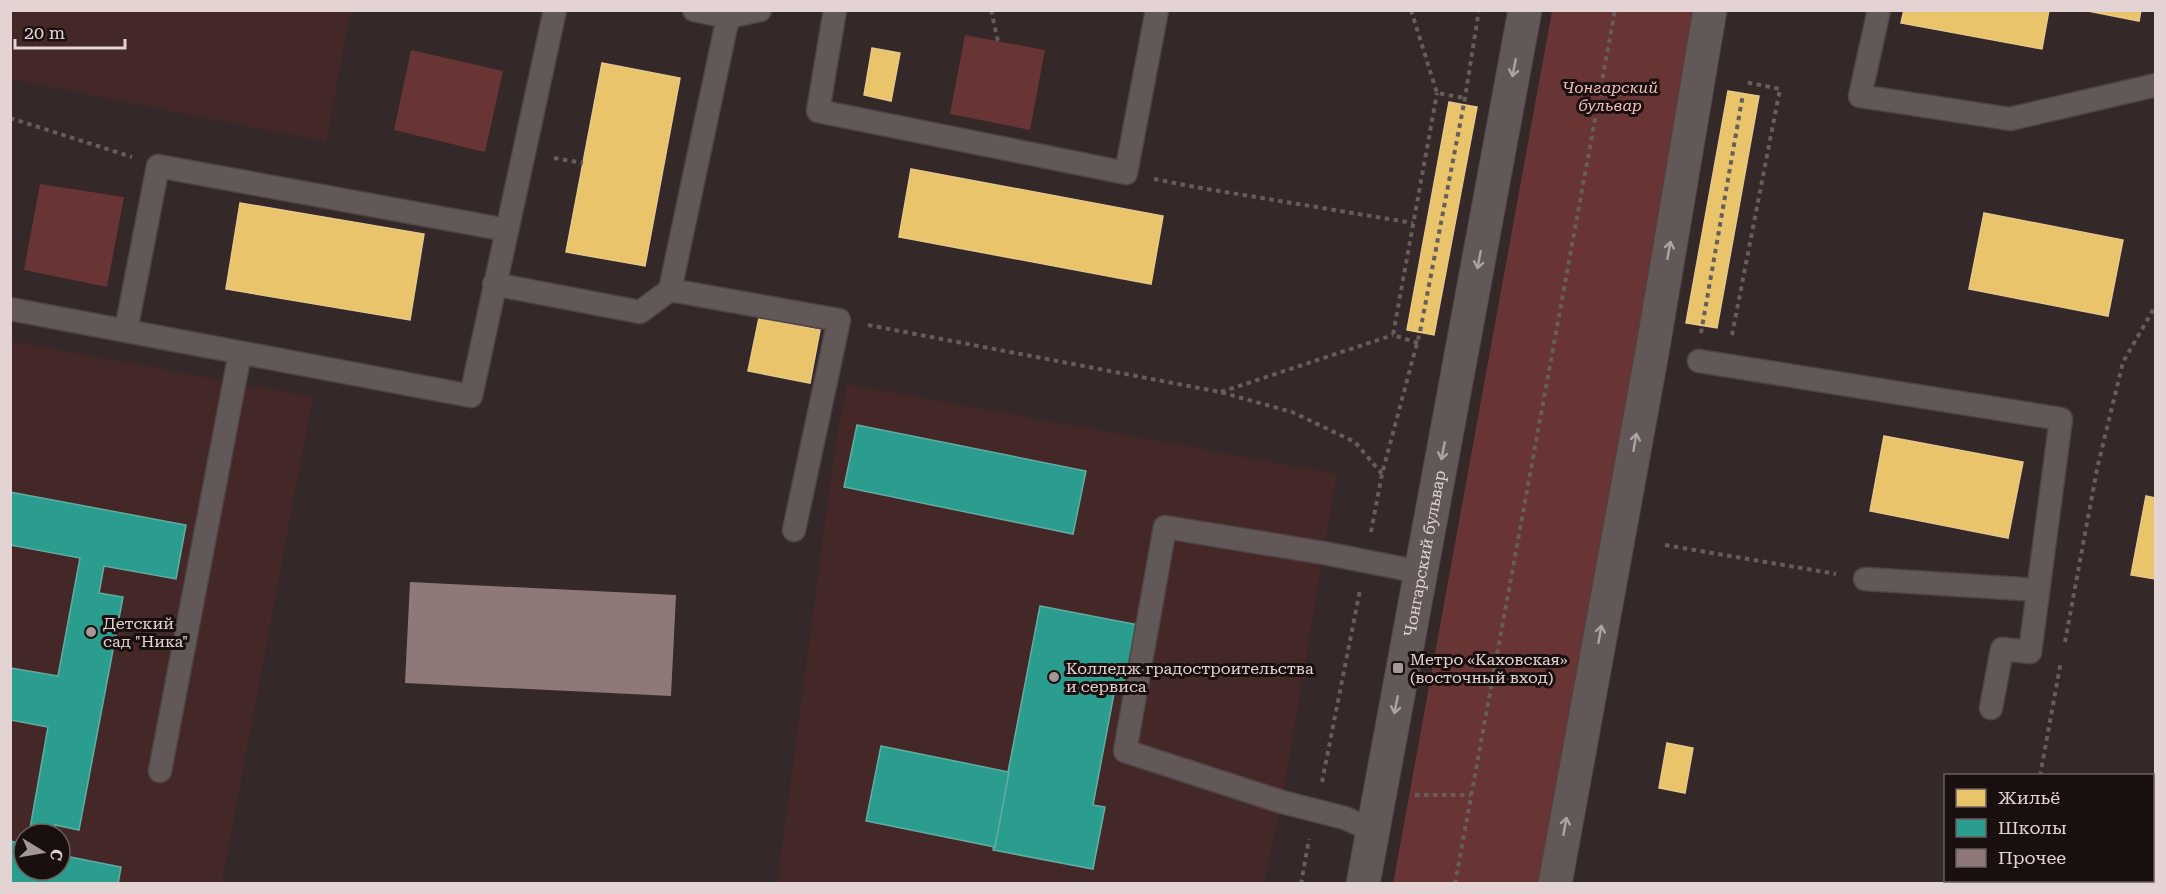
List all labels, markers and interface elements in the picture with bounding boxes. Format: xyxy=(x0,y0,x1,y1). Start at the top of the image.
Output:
scale bar xyxy=(15,12,124,50)
text: 20 m xyxy=(24,22,65,43)
one-way arrow xyxy=(1508,58,1519,77)
park label: Чонгарский бульвар xyxy=(1562,78,1658,115)
one-way arrow xyxy=(1664,241,1675,261)
one-way arrow xyxy=(1473,249,1484,269)
one-way arrow xyxy=(1630,433,1641,453)
one-way arrow xyxy=(1437,441,1448,461)
street label: Чонгарский бульвар xyxy=(1400,469,1450,639)
place label: Детский сад "Ника" xyxy=(103,614,188,651)
marker: Детский сад "Ника" xyxy=(84,625,98,639)
one-way arrow xyxy=(1595,625,1606,644)
place label: Метро «Каховская» (восточный вход) xyxy=(1410,650,1568,687)
place label: Колледж градостроительства и сервиса xyxy=(1066,659,1314,696)
marker: Метро «Каховская» (восточный вход) xyxy=(1391,661,1405,675)
marker: Колледж градостроительства и сервиса xyxy=(1047,670,1061,684)
one-way arrow xyxy=(1390,695,1401,714)
legend xyxy=(1944,774,2154,882)
text: Жильё xyxy=(1998,787,2060,808)
one-way arrow xyxy=(1560,817,1571,836)
text: Школы xyxy=(1998,817,2067,838)
north arrow xyxy=(12,822,72,882)
text: С xyxy=(46,847,67,862)
text: Прочее xyxy=(1998,847,2066,868)

